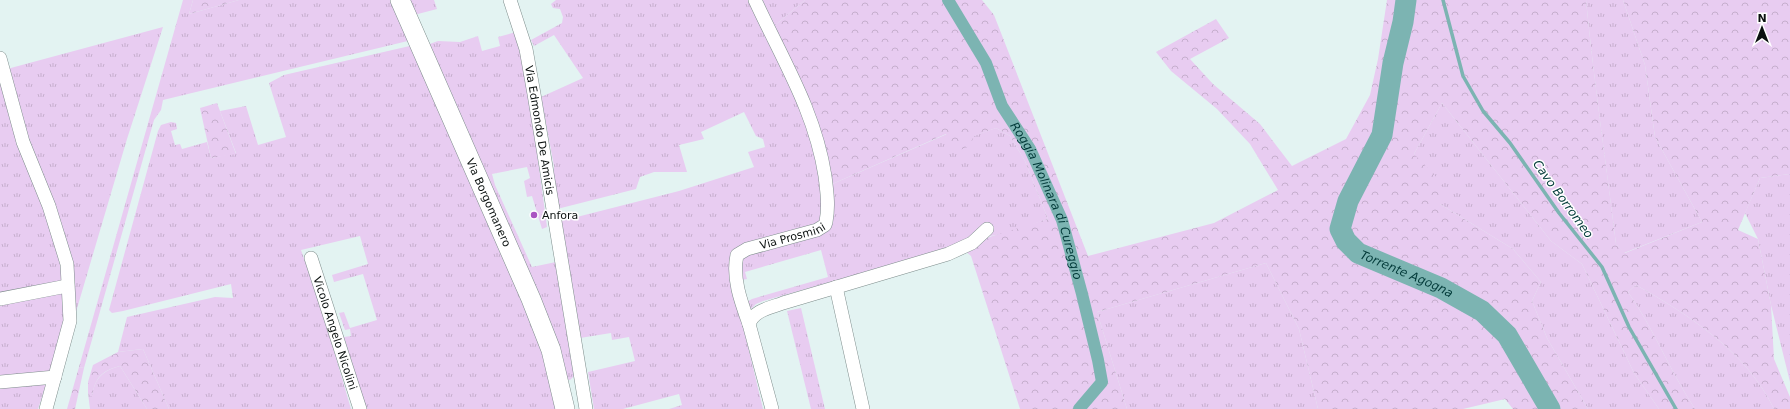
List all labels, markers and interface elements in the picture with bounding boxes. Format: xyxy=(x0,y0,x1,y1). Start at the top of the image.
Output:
north arrow xyxy=(1742,8,1782,48)
text: N xyxy=(1757,12,1767,25)
street label: Via Edmondo De Amicis xyxy=(523,64,557,196)
water label: Roggia Molinara di Cureggio xyxy=(1007,119,1085,281)
street label: Via Borgomanero xyxy=(464,156,514,249)
water label: Cavo Borromeo xyxy=(1530,157,1596,241)
place label: Anfora xyxy=(542,209,578,222)
marker: Anfora xyxy=(529,210,539,220)
street label: Via Prosmini xyxy=(758,220,828,252)
water label: Torrente Agogna xyxy=(1358,248,1456,300)
street label: Vicolo Angelo Nicolini xyxy=(311,275,360,391)

